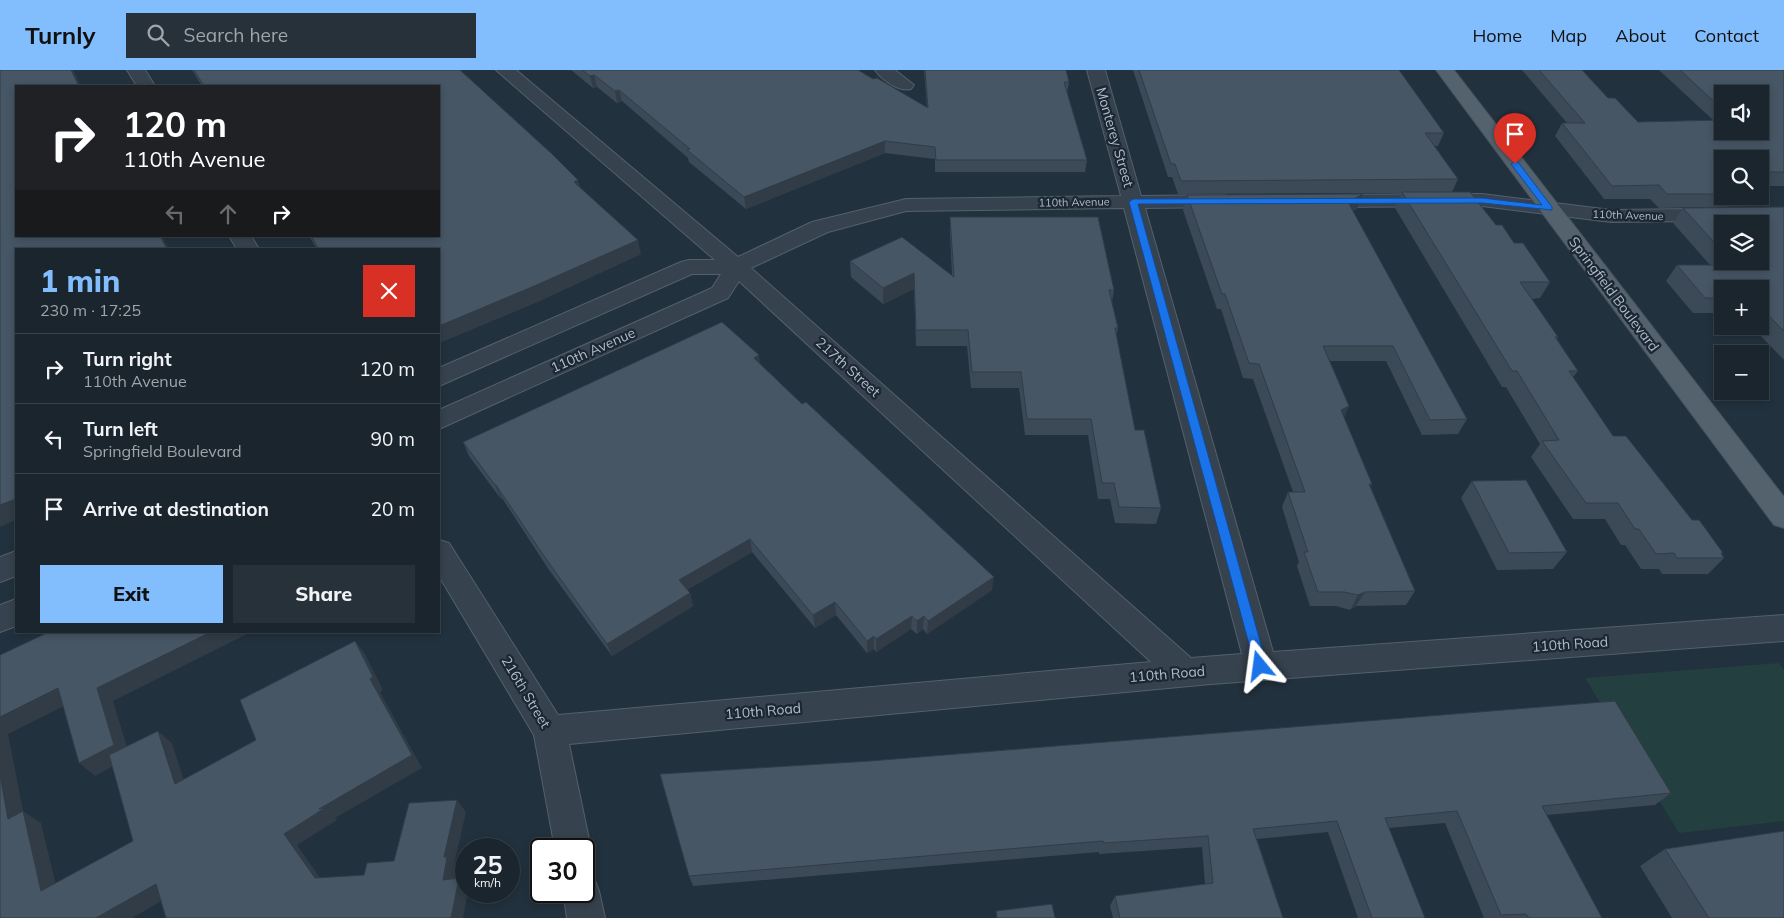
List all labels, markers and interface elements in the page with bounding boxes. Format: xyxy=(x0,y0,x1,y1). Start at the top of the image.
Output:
search box xyxy=(126,13,476,58)
text: Turnly xyxy=(25,20,96,50)
icon: search xyxy=(144,21,172,49)
text: Search here xyxy=(184,23,288,47)
text: Home xyxy=(1472,24,1522,47)
text: Map xyxy=(1550,24,1587,47)
text: About xyxy=(1615,24,1666,47)
text: Contact xyxy=(1694,24,1759,47)
street label: Monterey Street xyxy=(1092,85,1138,189)
map controls xyxy=(1714,85,1769,400)
button: sound xyxy=(1714,85,1769,140)
text: 120 m xyxy=(123,102,227,146)
icon: right xyxy=(40,105,105,170)
pin xyxy=(1494,113,1536,164)
icon: arrive xyxy=(1501,120,1529,148)
text: 110th Avenue xyxy=(123,145,266,173)
button: search xyxy=(1714,150,1769,205)
street label: 110th Avenue xyxy=(1038,194,1110,210)
icon: left xyxy=(161,200,189,228)
icon: ahead xyxy=(214,200,242,228)
icon: right xyxy=(267,200,295,228)
street label: 110th Avenue xyxy=(1592,207,1664,223)
button: layers xyxy=(1714,215,1769,270)
street label: Springfield Boulevard xyxy=(1565,233,1663,355)
text: 1 min xyxy=(40,262,120,300)
button: close xyxy=(363,265,415,317)
button: + xyxy=(1714,280,1769,335)
text: 230 m · 17:25 xyxy=(40,300,141,320)
street label: 110th Avenue xyxy=(548,323,638,377)
street label: 217th Street xyxy=(812,333,884,401)
button: − xyxy=(1714,345,1769,400)
text: Turn right xyxy=(83,347,172,371)
icon: right xyxy=(40,355,68,383)
text: 120 m xyxy=(359,357,415,381)
text: 110th Avenue xyxy=(83,371,187,391)
text: Turn left xyxy=(83,417,158,441)
icon: left xyxy=(40,425,68,453)
text: 90 m xyxy=(371,427,415,451)
text: Springfield Boulevard xyxy=(83,441,242,461)
icon: arrive xyxy=(40,495,68,523)
text: Arrive at destination xyxy=(83,497,269,521)
text: 20 m xyxy=(371,497,415,521)
button: Exit xyxy=(40,565,223,623)
button: Share xyxy=(233,565,415,623)
street label: 110th Road xyxy=(1531,632,1609,656)
position arrow xyxy=(1233,639,1285,691)
street label: 216th Street xyxy=(498,653,555,731)
street label: 110th Road xyxy=(1128,662,1206,686)
street label: 110th Road xyxy=(724,699,802,723)
speed limit sign: 30 xyxy=(530,838,595,903)
text: 25 xyxy=(472,849,503,880)
text: km/h xyxy=(474,875,501,890)

